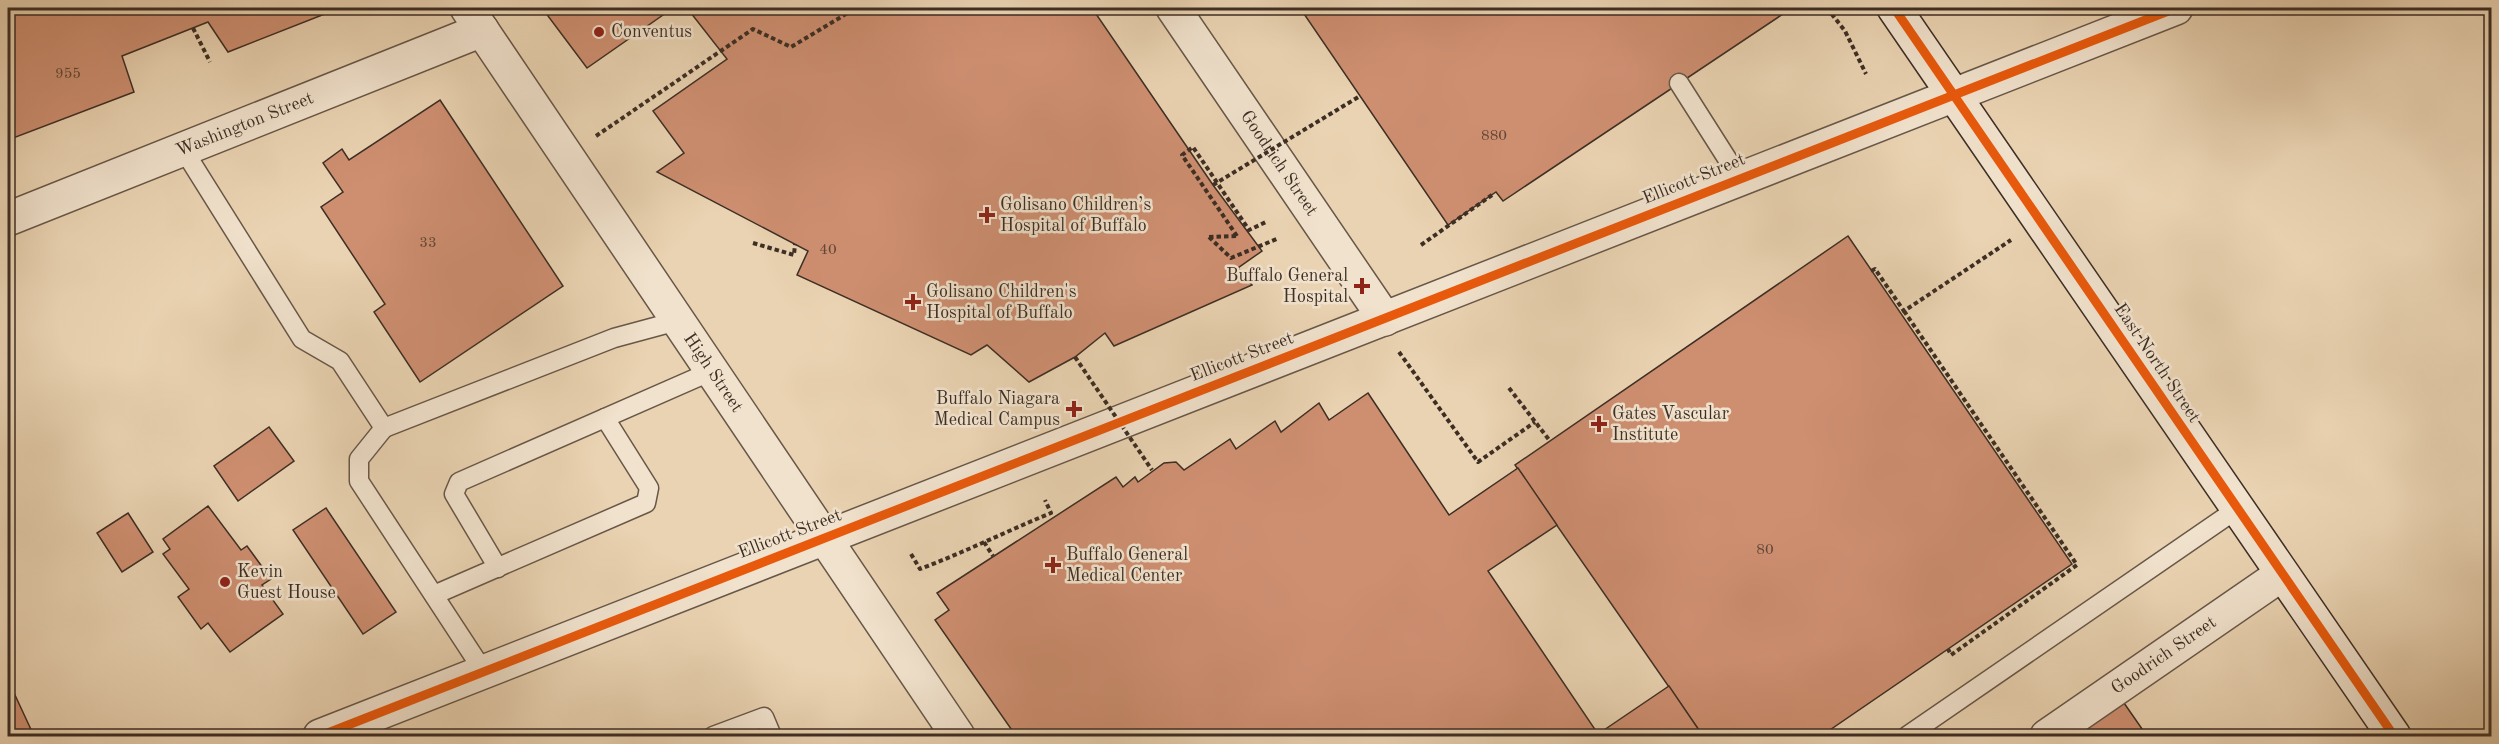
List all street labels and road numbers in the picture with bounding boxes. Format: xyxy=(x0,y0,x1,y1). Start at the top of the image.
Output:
street label: Washington Street xyxy=(174,89,316,160)
street label: Goodrich Street xyxy=(1237,107,1321,219)
street label: Ellicott Street xyxy=(1640,150,1748,208)
street label: East North Street xyxy=(2111,300,2203,426)
street label: Ellicott Street xyxy=(1188,329,1296,385)
street label: High Street xyxy=(680,330,746,416)
street label: Ellicott Street xyxy=(736,506,844,562)
street label: Goodrich Street xyxy=(2108,613,2220,698)

